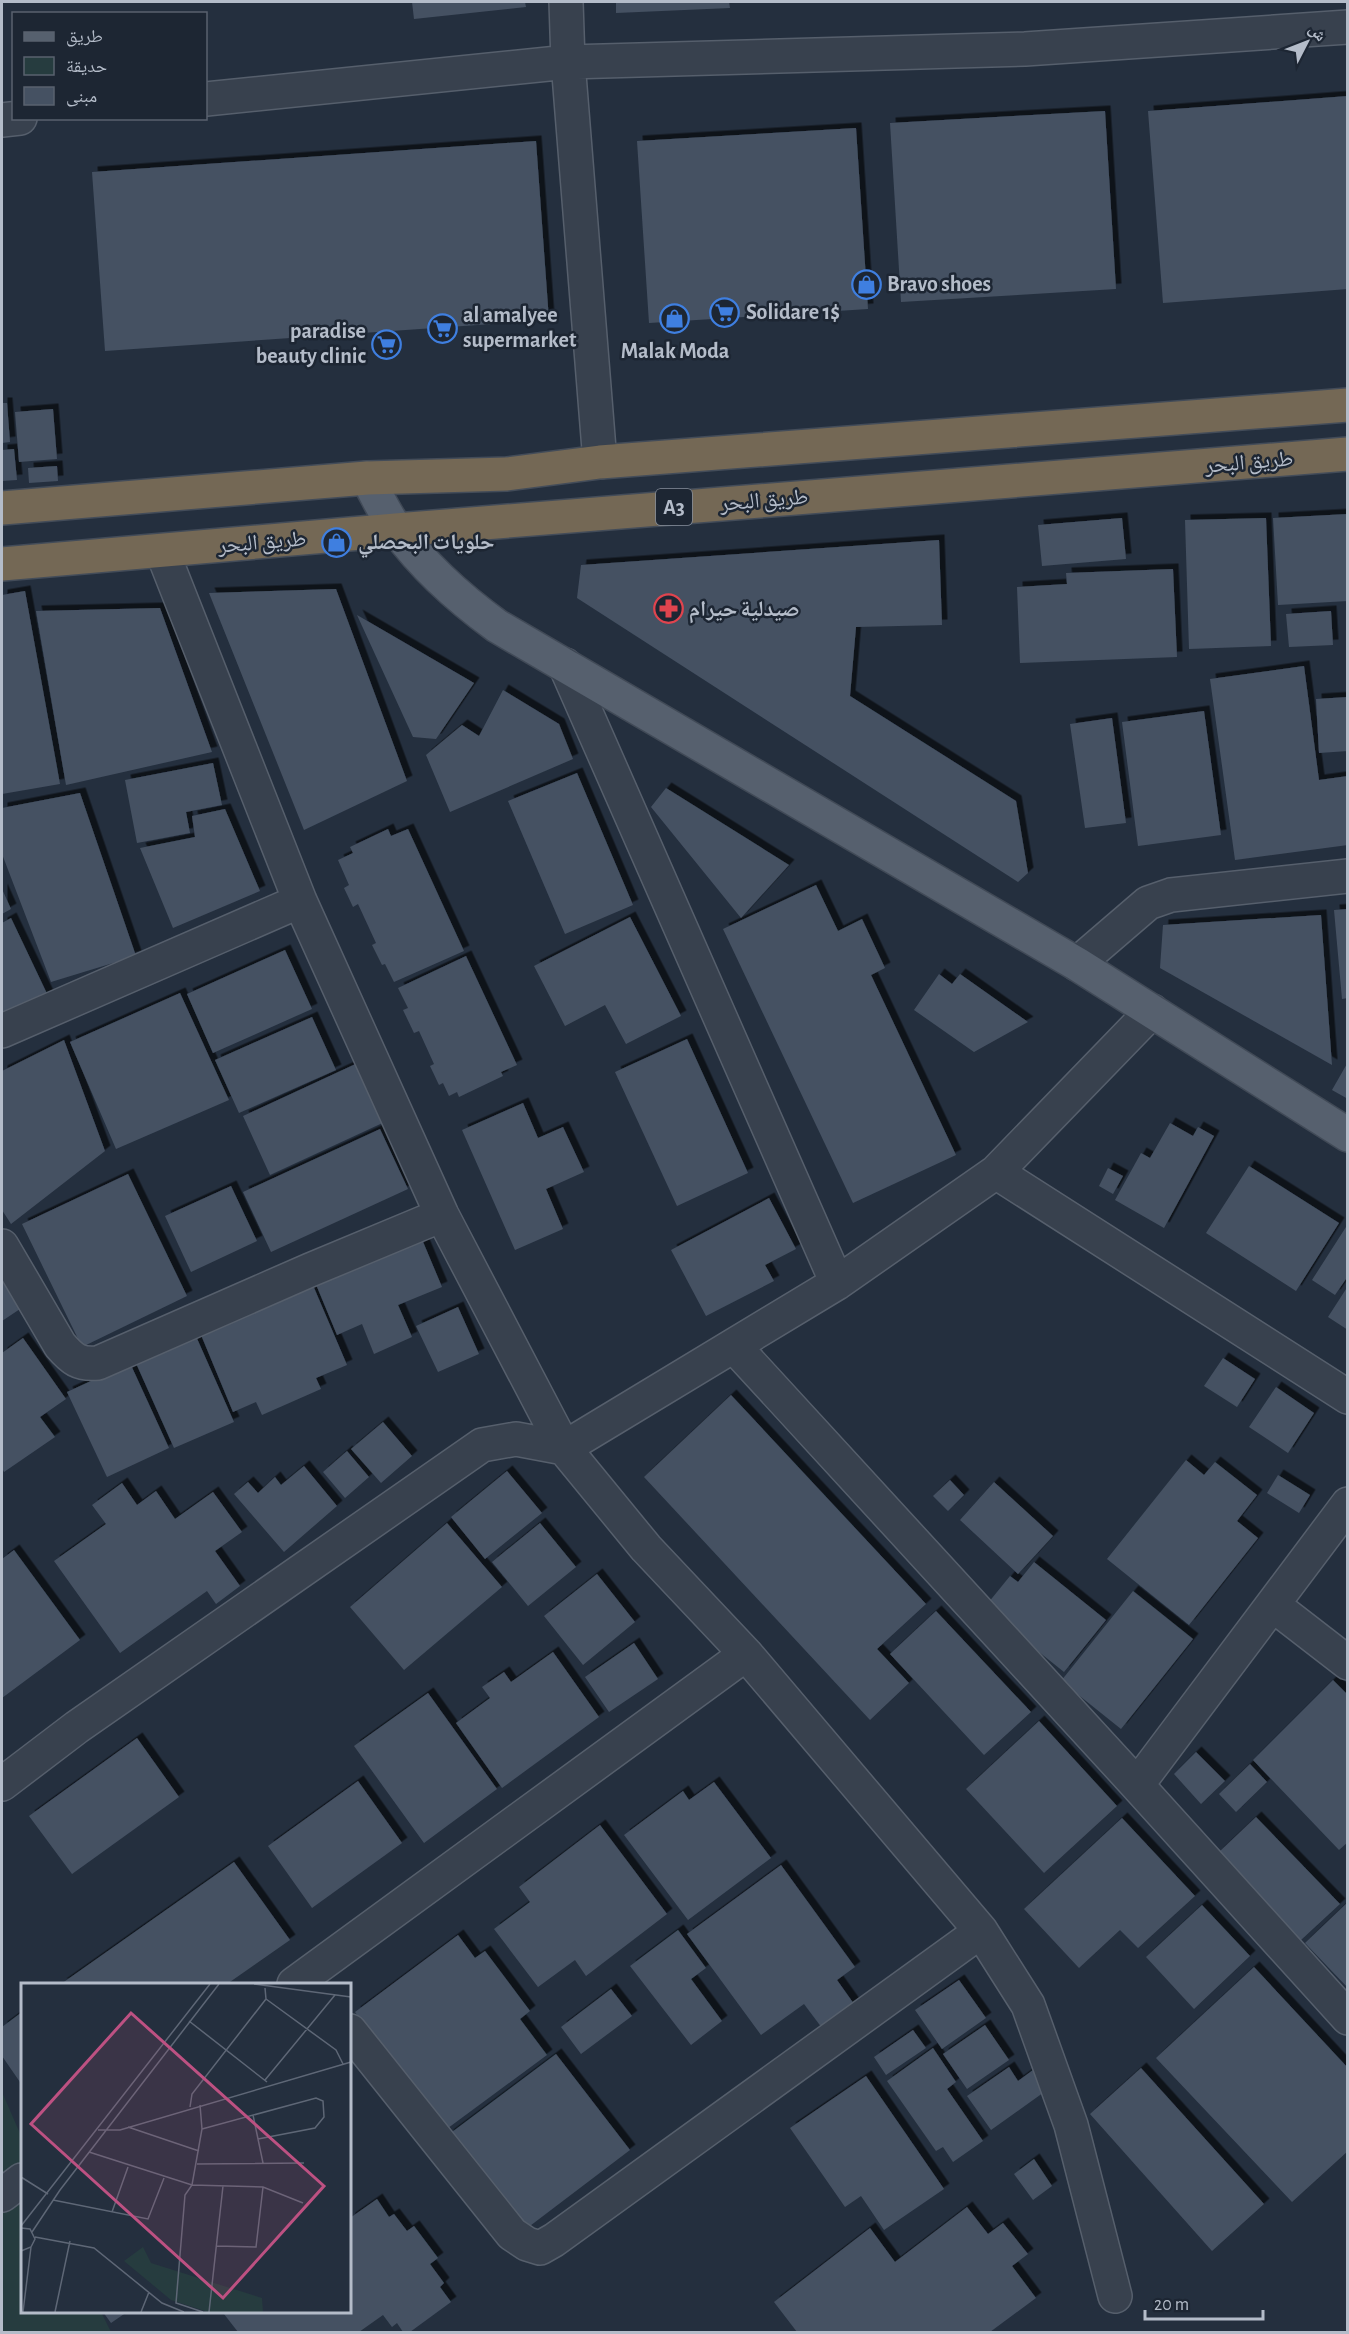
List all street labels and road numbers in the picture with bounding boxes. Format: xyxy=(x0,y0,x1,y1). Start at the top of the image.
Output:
street label: طريق البحر xyxy=(1203,447,1294,479)
street label: طريق البحر xyxy=(718,485,809,517)
road number: A3 xyxy=(656,489,692,525)
street label: طريق البحر xyxy=(216,527,307,559)

